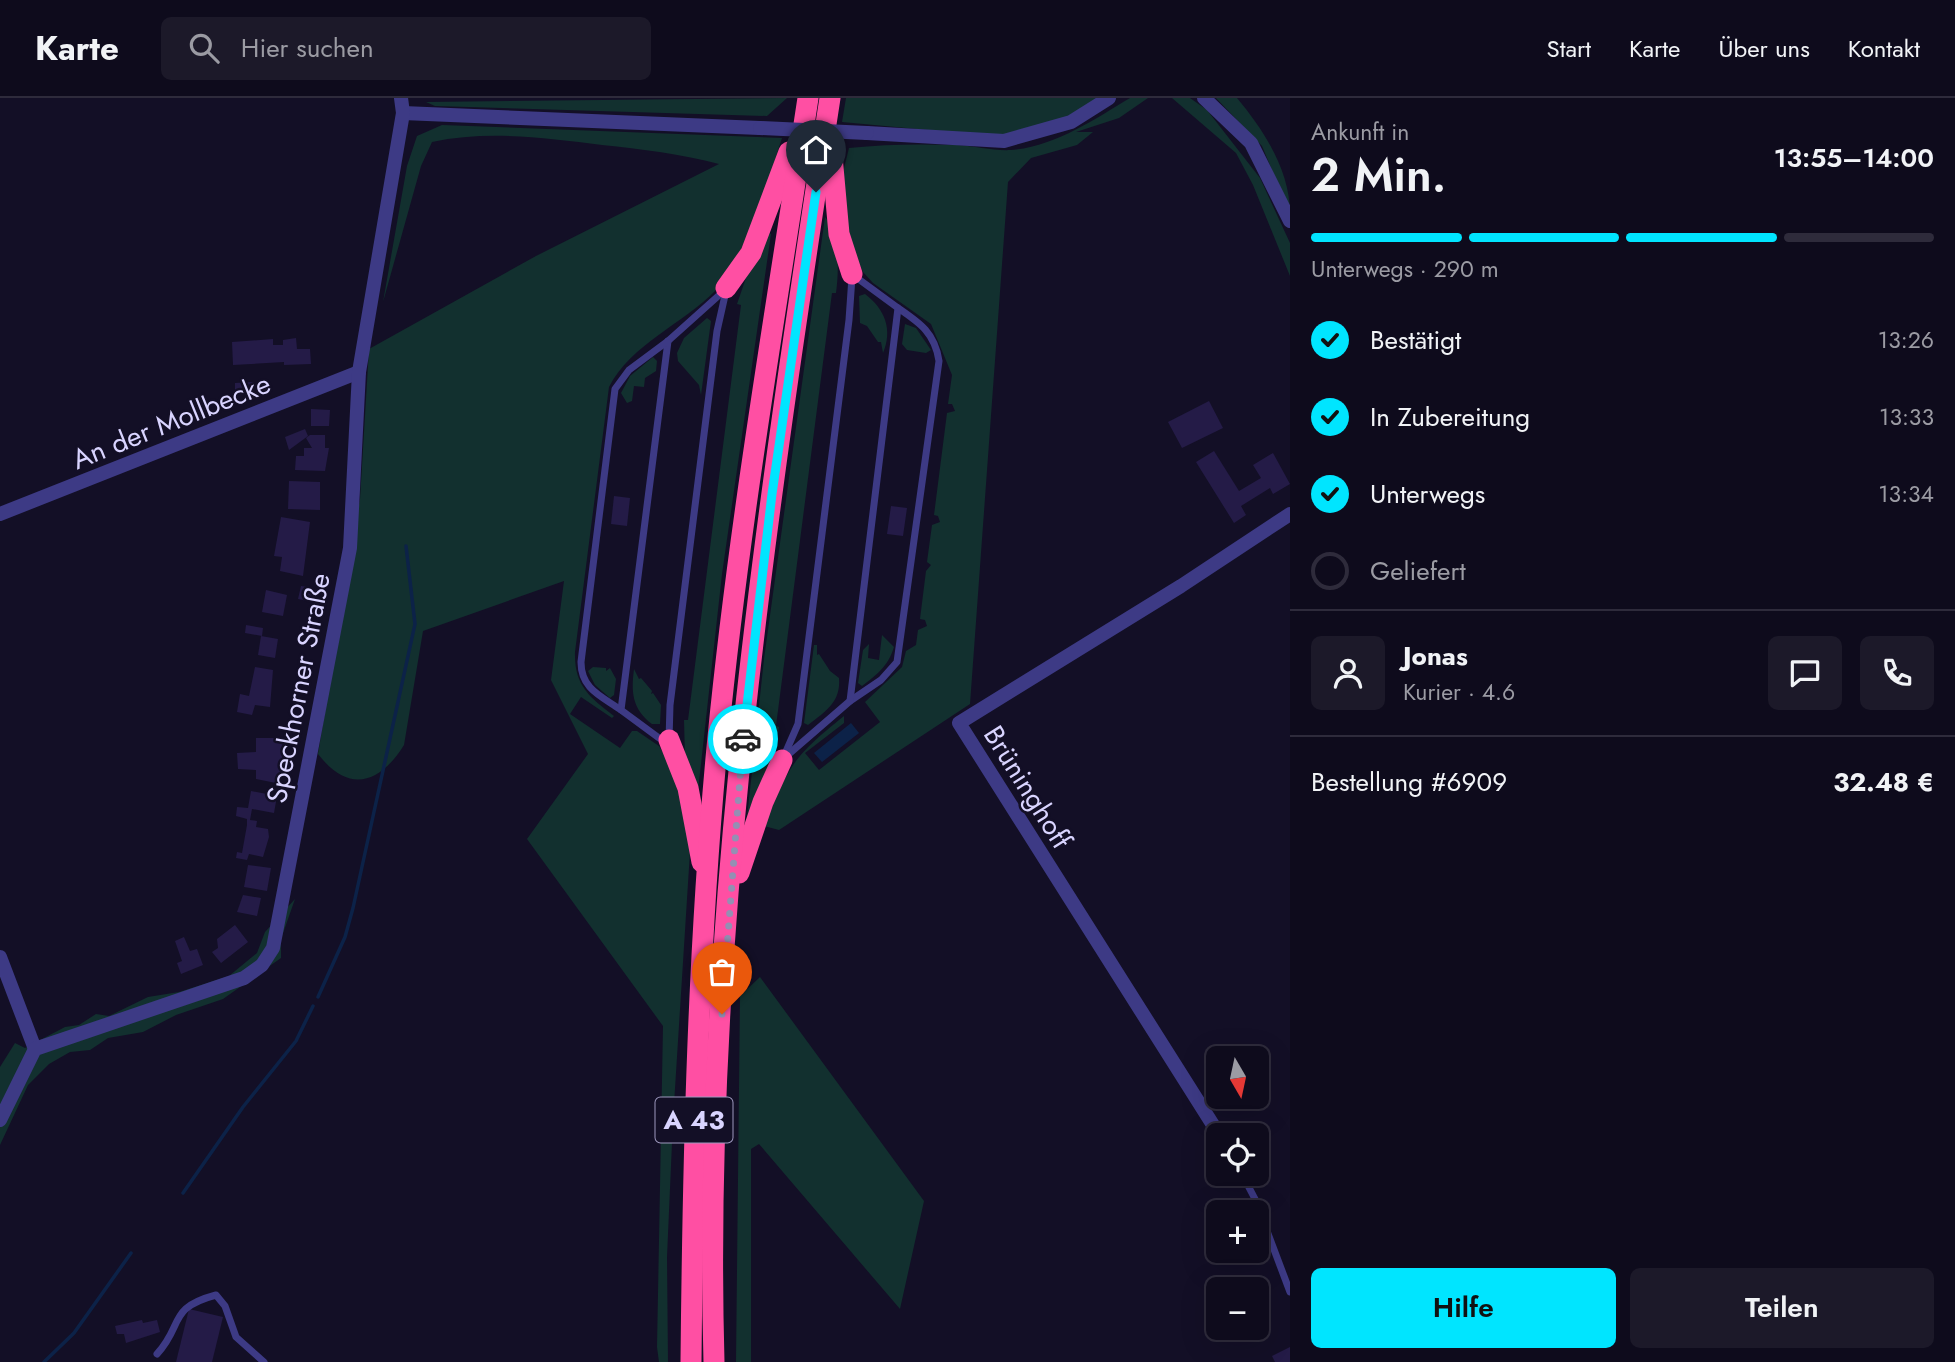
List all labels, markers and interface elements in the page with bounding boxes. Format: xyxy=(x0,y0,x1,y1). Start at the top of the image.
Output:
search box xyxy=(161,17,651,80)
text: Karte xyxy=(35,25,119,72)
icon: search xyxy=(185,29,223,67)
text: Hier suchen xyxy=(241,29,374,67)
text: Start xyxy=(1547,31,1591,66)
text: Karte xyxy=(1629,31,1680,66)
text: Über uns xyxy=(1718,31,1810,66)
text: Kontakt xyxy=(1848,31,1920,66)
text: Ankunft in xyxy=(1311,115,1409,149)
pin xyxy=(786,120,846,192)
icon: home xyxy=(797,131,835,169)
text: 13:55–14:00 xyxy=(1774,139,1934,177)
text: 2 Min. xyxy=(1311,142,1446,208)
text: Unterwegs · 290 m xyxy=(1311,252,1499,286)
icon: check xyxy=(1311,321,1349,359)
text: Bestätigt xyxy=(1370,321,1461,359)
text: 13:26 xyxy=(1878,323,1934,357)
street label: An der Mollbecke xyxy=(66,363,277,480)
icon: check xyxy=(1311,398,1349,436)
text: In Zubereitung xyxy=(1370,398,1530,436)
text: 13:33 xyxy=(1879,400,1934,434)
icon: check xyxy=(1311,475,1349,513)
text: Unterwegs xyxy=(1370,475,1485,513)
text: 13:34 xyxy=(1878,477,1934,511)
text: Geliefert xyxy=(1370,552,1466,590)
street label: Speckhorner Straße xyxy=(256,570,341,807)
button: person xyxy=(1311,636,1385,710)
button: chat xyxy=(1768,636,1842,710)
button: phone xyxy=(1860,636,1934,710)
text: Jonas xyxy=(1403,637,1468,675)
text: Kurier · 4.6 xyxy=(1403,675,1515,709)
courier xyxy=(708,704,778,774)
street label: Brüninghoff xyxy=(973,718,1082,858)
icon: car xyxy=(724,720,762,758)
text: Bestellung #6909 xyxy=(1311,763,1507,801)
text: 32.48 € xyxy=(1833,763,1934,801)
pin xyxy=(692,942,752,1014)
icon: bag xyxy=(703,953,741,991)
north arrow xyxy=(1206,1046,1269,1110)
map controls xyxy=(1206,1046,1269,1340)
road number: A 43 xyxy=(656,1098,732,1142)
button: locate xyxy=(1206,1123,1269,1186)
button: + xyxy=(1206,1200,1269,1263)
button: Hilfe xyxy=(1311,1268,1616,1348)
button: Teilen xyxy=(1630,1268,1934,1348)
button: − xyxy=(1206,1277,1269,1340)

